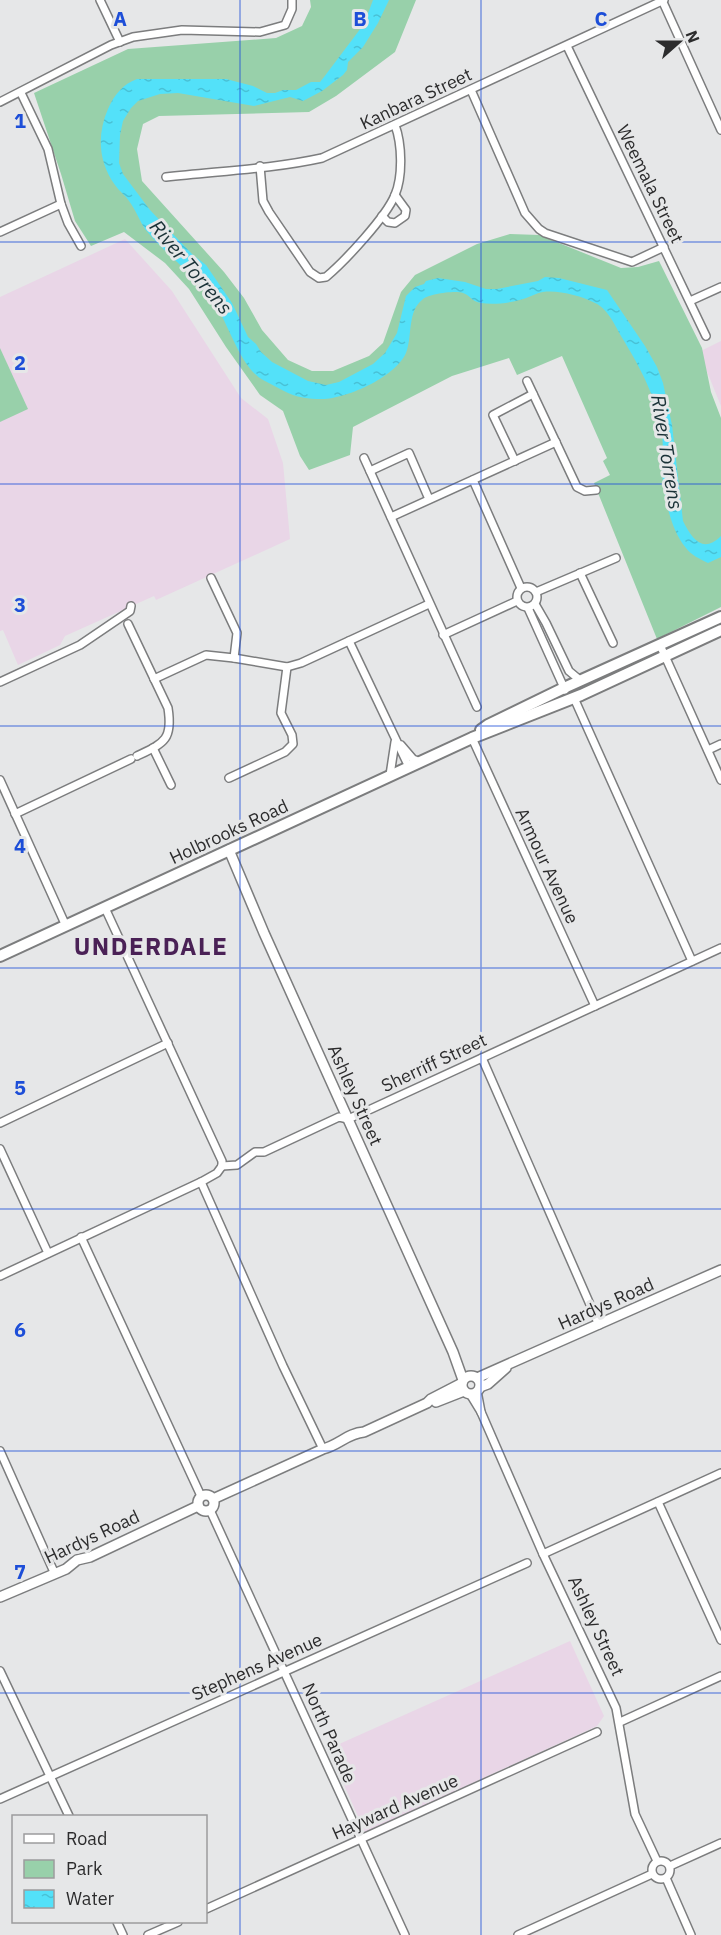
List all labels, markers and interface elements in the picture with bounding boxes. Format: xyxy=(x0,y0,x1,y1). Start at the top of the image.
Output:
text: A xyxy=(113,5,127,32)
text: B xyxy=(353,5,367,32)
text: C xyxy=(594,5,608,32)
north arrow xyxy=(649,12,709,72)
text: N xyxy=(682,28,704,46)
street label: Kanbara Street xyxy=(356,63,475,134)
text: 1 xyxy=(14,107,26,134)
street label: Weemala Street xyxy=(612,121,689,247)
water label: River Torrens xyxy=(144,214,239,320)
text: 2 xyxy=(14,349,26,376)
water label: River Torrens xyxy=(645,393,690,511)
text: 3 xyxy=(14,591,26,618)
street label: Holbrooks Road xyxy=(166,794,292,869)
street label: Armour Avenue xyxy=(511,804,584,927)
text: 4 xyxy=(14,832,26,859)
district label: UNDERDALE xyxy=(74,930,228,962)
street label: Sherriff Street xyxy=(377,1028,490,1097)
street label: Ashley Street xyxy=(323,1041,388,1149)
text: 5 xyxy=(14,1074,26,1101)
street label: Hardys Road xyxy=(554,1272,657,1335)
text: 6 xyxy=(14,1316,26,1343)
street label: Hardys Road xyxy=(40,1504,143,1569)
text: 7 xyxy=(14,1558,26,1585)
street label: Ashley Street xyxy=(563,1572,630,1680)
street label: Stephens Avenue xyxy=(188,1627,326,1706)
street label: North Parade xyxy=(297,1679,362,1786)
street label: Hayward Avenue xyxy=(328,1768,462,1845)
legend xyxy=(12,1815,207,1923)
text: Road xyxy=(66,1827,107,1850)
text: Park xyxy=(66,1857,103,1880)
text: Water xyxy=(66,1887,115,1910)

